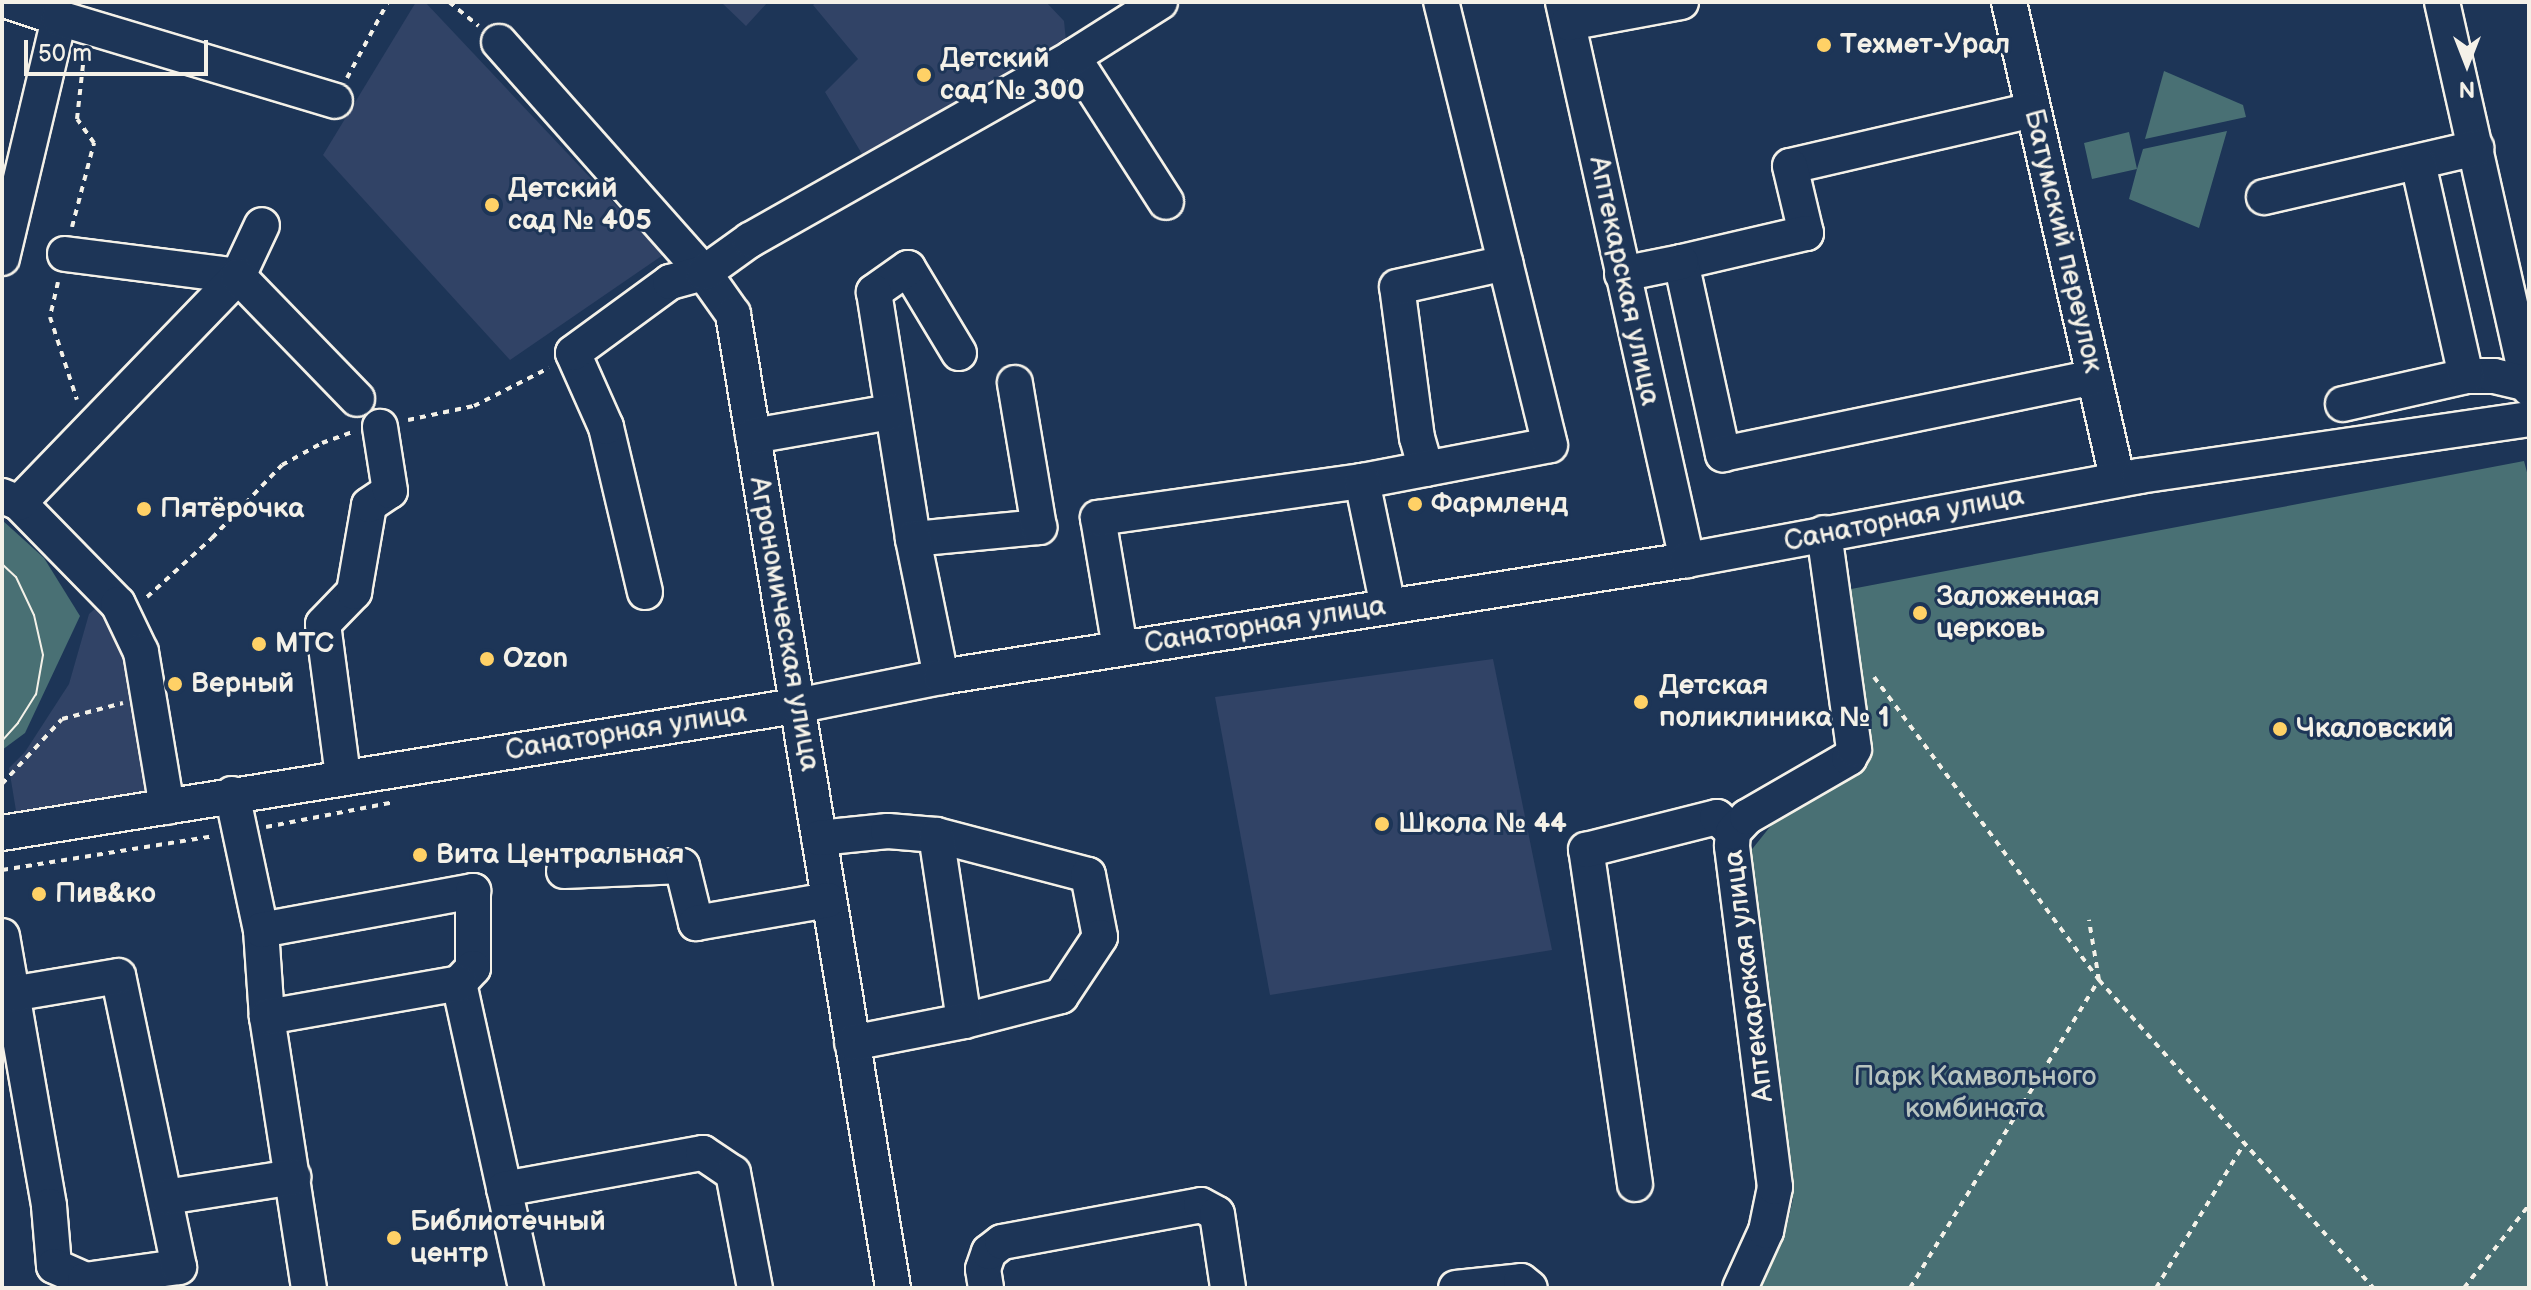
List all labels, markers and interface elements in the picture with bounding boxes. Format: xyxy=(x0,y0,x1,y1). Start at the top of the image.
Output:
scale bar xyxy=(28,24,212,74)
north arrow xyxy=(2427,24,2507,104)
place label: Техмет-Урал xyxy=(1840,28,2010,62)
marker: Техмет-Урал xyxy=(1815,36,1833,54)
text: 50 m xyxy=(38,39,92,68)
place label: Детский сад № 300 xyxy=(940,42,1085,108)
marker: Детский сад № 300 xyxy=(915,66,933,84)
text: N xyxy=(2459,75,2475,102)
street label: Батумский переулок xyxy=(2016,106,2110,376)
street label: Аптекарская улица xyxy=(1581,153,1667,409)
place label: Детский сад № 405 xyxy=(508,172,652,238)
marker: Детский сад № 405 xyxy=(483,196,501,214)
street label: Агрономическая улица xyxy=(742,474,826,774)
street label: Санаторная улица xyxy=(1781,479,2027,559)
place label: Фармленд xyxy=(1431,487,1568,521)
place label: Пятёрочка xyxy=(160,492,304,526)
marker: Фармленд xyxy=(1406,495,1424,513)
marker: Пятёрочка xyxy=(135,500,153,518)
place label: Заложенная церковь xyxy=(1936,580,2100,646)
street label: Санаторная улица xyxy=(1142,589,1388,661)
marker: Заложенная церковь xyxy=(1911,604,1929,622)
place label: МТС xyxy=(275,627,334,661)
marker: МТС xyxy=(250,635,268,653)
place label: Ozon xyxy=(503,642,568,676)
marker: Ozon xyxy=(478,650,496,668)
place label: Верный xyxy=(191,667,294,701)
place label: Детская поликлиника № 1 xyxy=(1659,669,1890,735)
marker: Верный xyxy=(166,675,184,693)
marker: Детская поликлиника № 1 xyxy=(1630,691,1652,713)
street label: Санаторная улица xyxy=(503,696,749,768)
place label: Чкаловский xyxy=(2296,712,2454,746)
marker: Чкаловский xyxy=(2271,720,2289,738)
place label: Школа № 44 xyxy=(1398,807,1567,841)
marker: Школа № 44 xyxy=(1373,815,1391,833)
place label: Вита Центральная xyxy=(436,838,684,872)
marker: Вита Центральная xyxy=(411,846,429,864)
street label: Аптекарская улица xyxy=(1717,848,1781,1104)
place label: Пив&ко xyxy=(55,877,156,911)
marker: Пив&ко xyxy=(30,885,48,903)
park label: Парк Камвольного комбината xyxy=(1854,1060,2096,1126)
place label: Библиотечный центр xyxy=(410,1205,606,1271)
marker: Библиотечный центр xyxy=(385,1229,403,1247)

